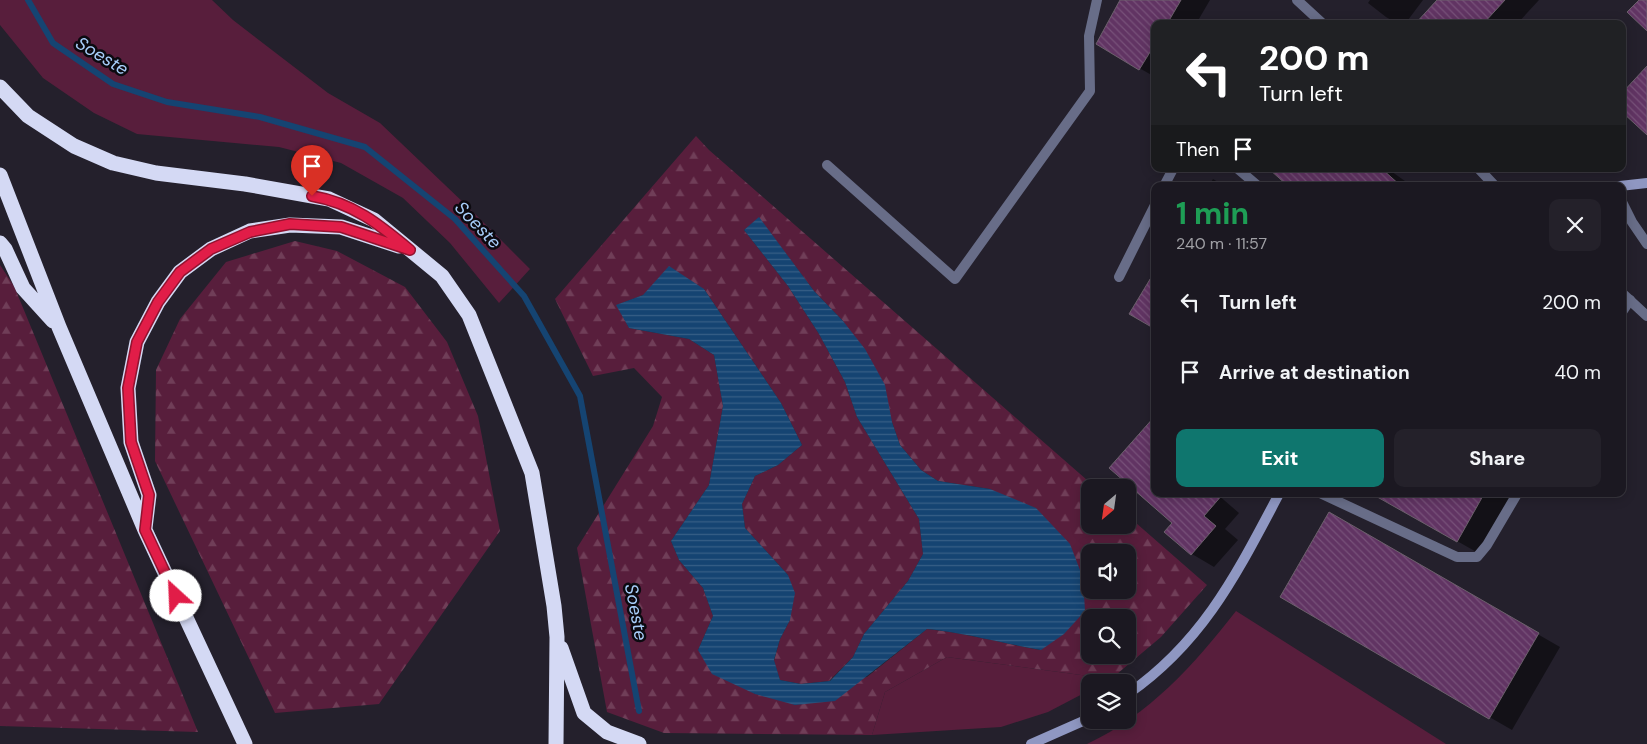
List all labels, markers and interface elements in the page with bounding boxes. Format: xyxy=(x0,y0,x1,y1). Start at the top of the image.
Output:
water label: Soeste xyxy=(71,31,133,81)
text: 200 m xyxy=(1259,35,1370,81)
icon: left xyxy=(1176,40,1241,105)
text: Turn left xyxy=(1259,79,1343,108)
icon: arrive xyxy=(1229,135,1257,163)
text: Then xyxy=(1176,137,1219,162)
pin xyxy=(291,145,333,196)
icon: arrive xyxy=(298,152,326,180)
text: 1 min xyxy=(1176,194,1249,233)
water label: Soeste xyxy=(449,196,507,254)
button: close xyxy=(1549,199,1601,251)
text: 240 m · 11:57 xyxy=(1176,233,1267,254)
icon: left xyxy=(1176,288,1204,316)
text: Turn left xyxy=(1219,290,1297,315)
text: 200 m xyxy=(1542,290,1601,315)
icon: arrive xyxy=(1176,358,1204,386)
text: Arrive at destination xyxy=(1219,360,1410,385)
text: 40 m xyxy=(1554,360,1601,385)
button: Exit xyxy=(1176,429,1384,487)
button: Share xyxy=(1394,429,1601,487)
north arrow xyxy=(1081,479,1136,534)
map controls xyxy=(1081,479,1136,729)
button: sound xyxy=(1081,544,1136,599)
position arrow xyxy=(149,569,201,621)
water label: Soeste xyxy=(619,582,653,642)
button: search xyxy=(1081,609,1136,664)
button: layers xyxy=(1081,674,1136,729)

